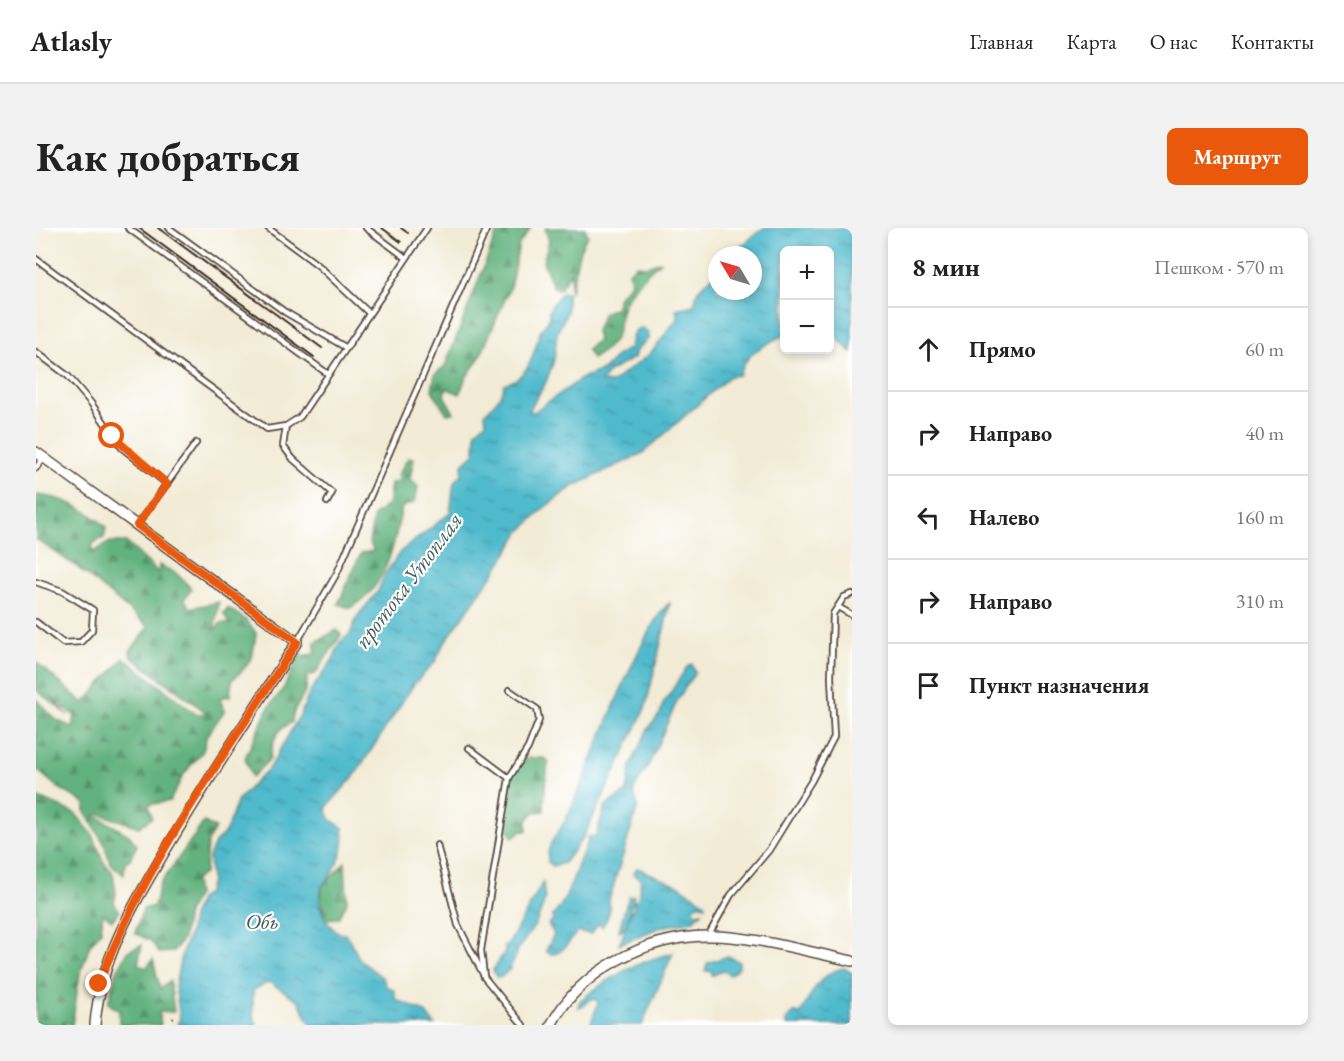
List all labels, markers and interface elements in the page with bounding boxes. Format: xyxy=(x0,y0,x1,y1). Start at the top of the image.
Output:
text: Atlasly xyxy=(30,23,112,59)
text: Главная xyxy=(969,28,1033,55)
text: Карта xyxy=(1066,28,1117,55)
text: О нас xyxy=(1150,28,1198,55)
text: Контакты xyxy=(1231,28,1314,55)
button: Маршрут xyxy=(1167,128,1308,185)
text: Как добраться xyxy=(36,129,300,184)
north arrow xyxy=(708,246,762,300)
map controls xyxy=(780,246,834,354)
button: + xyxy=(780,246,834,300)
text: 8 мин xyxy=(912,250,980,284)
text: Пешком · 570 m xyxy=(1154,254,1284,280)
button: − xyxy=(780,300,834,354)
icon: ahead xyxy=(912,333,945,366)
text: Прямо xyxy=(969,335,1036,364)
text: 60 m xyxy=(1245,336,1284,362)
icon: right xyxy=(912,417,945,450)
text: Направо xyxy=(969,419,1052,448)
text: 40 m xyxy=(1245,420,1284,446)
route start xyxy=(98,422,124,448)
icon: left xyxy=(912,501,945,534)
text: Налево xyxy=(969,503,1039,532)
text: 160 m xyxy=(1236,504,1284,530)
water label: протока Утоплая xyxy=(348,507,469,654)
icon: right xyxy=(912,585,945,618)
text: Направо xyxy=(969,587,1052,616)
text: 310 m xyxy=(1236,588,1284,614)
icon: arrive xyxy=(912,669,945,702)
text: Пункт назначения xyxy=(969,671,1149,700)
water label: Обь xyxy=(245,907,279,936)
route end xyxy=(85,970,111,996)

